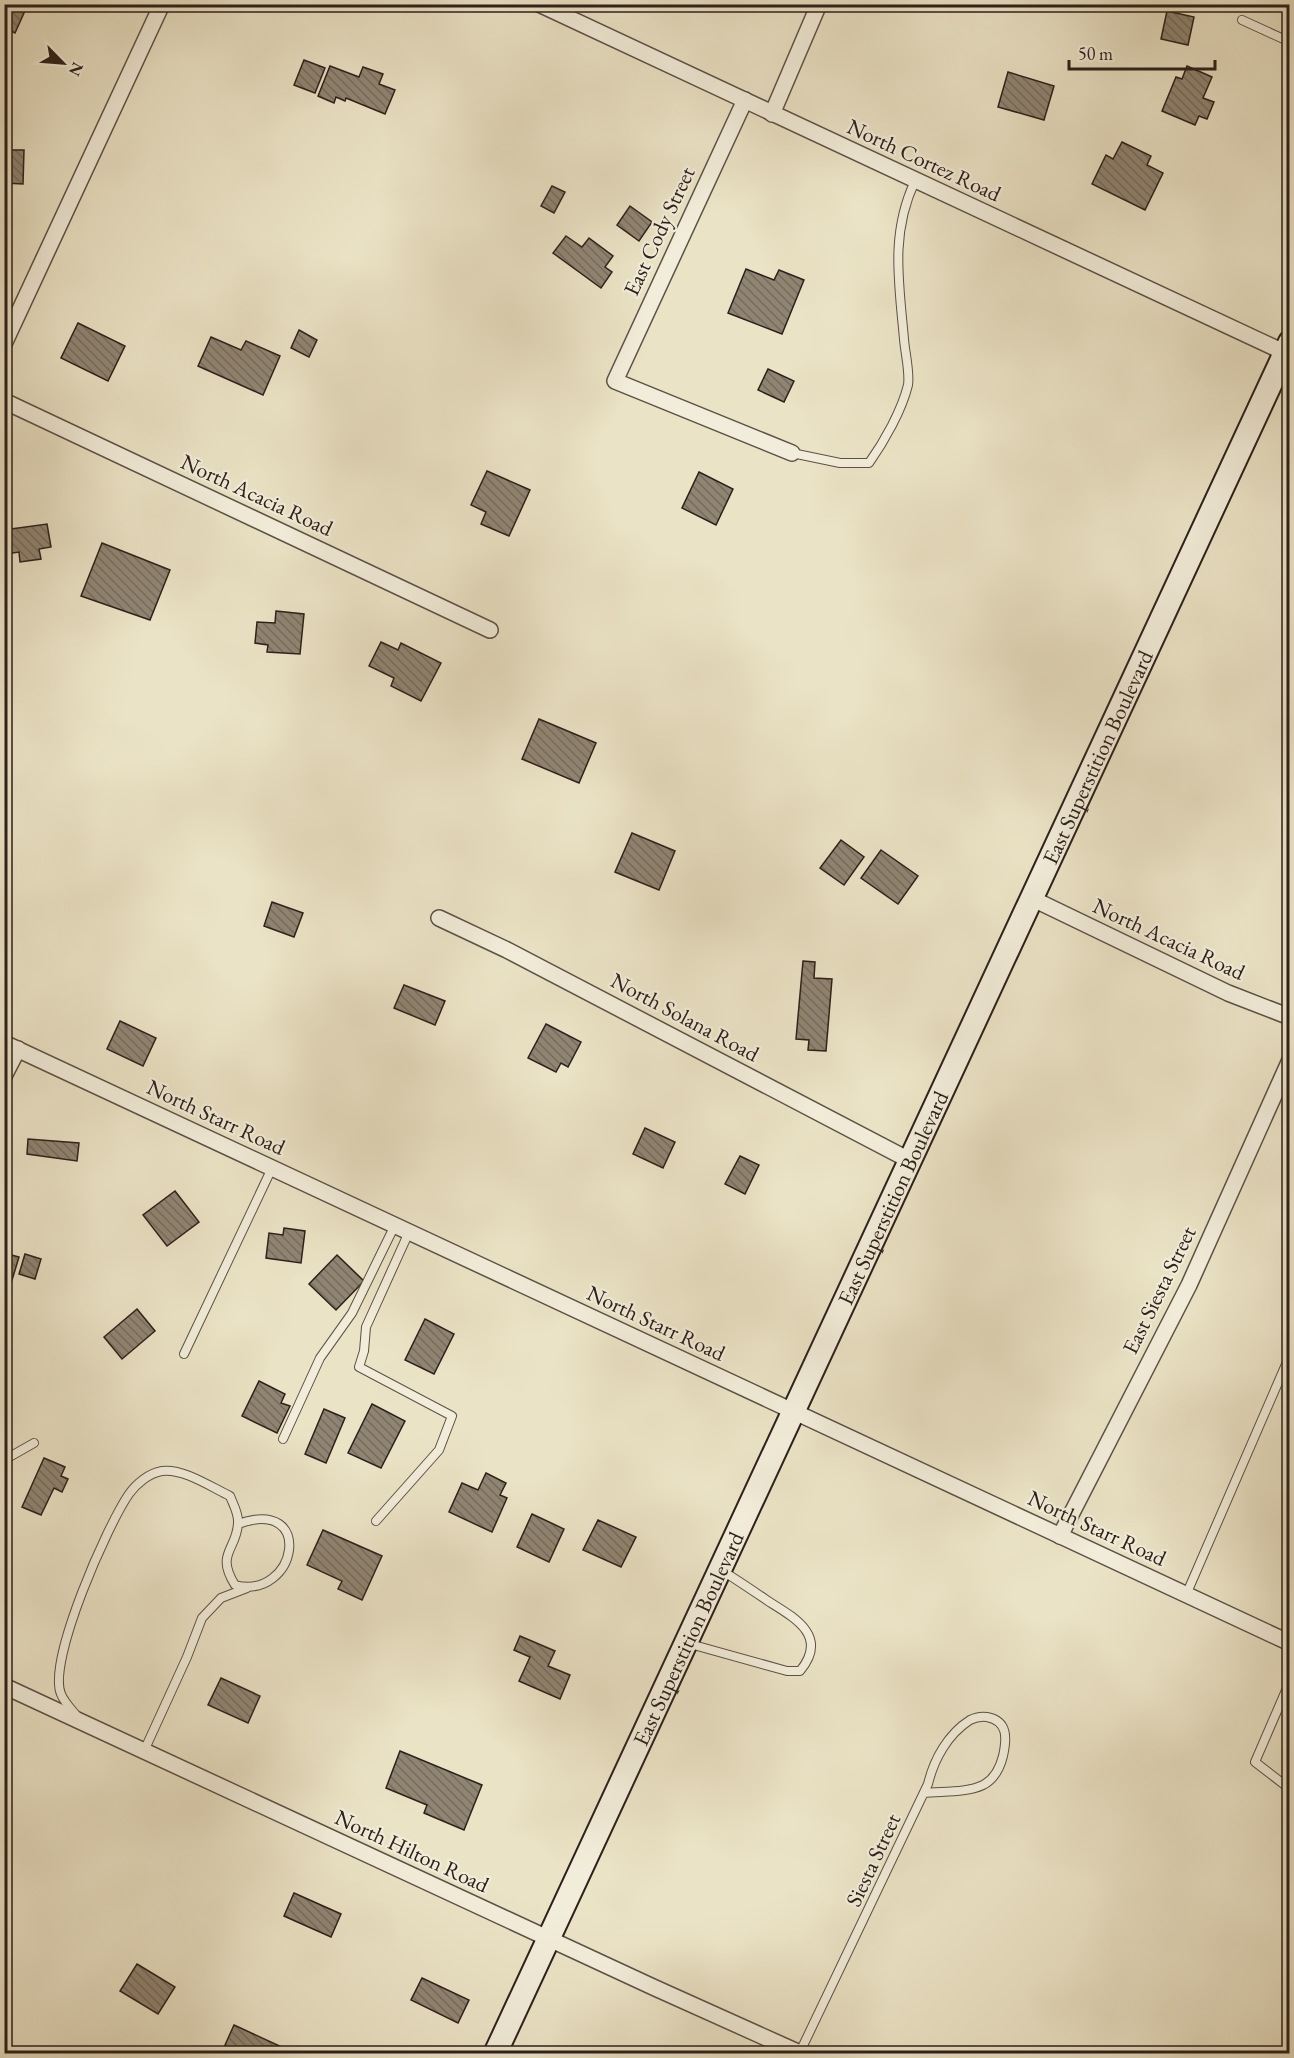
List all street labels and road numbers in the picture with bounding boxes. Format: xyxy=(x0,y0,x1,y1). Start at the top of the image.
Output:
street label: North Cortez Road xyxy=(842,112,1006,209)
street label: East Cody Street xyxy=(616,162,702,300)
street label: North Acacia Road xyxy=(176,447,338,543)
street label: East Superstition Boulevard xyxy=(1035,645,1160,869)
street label: North Acacia Road xyxy=(1088,891,1250,987)
street label: North Solana Road xyxy=(606,966,765,1069)
street label: North Starr Road xyxy=(142,1072,291,1162)
street label: East Superstition Boulevard xyxy=(830,1085,955,1310)
street label: East Siesta Street xyxy=(1116,1221,1202,1359)
street label: North Starr Road xyxy=(582,1278,731,1368)
street label: North Starr Road xyxy=(1023,1483,1172,1573)
street label: East Superstition Boulevard xyxy=(626,1526,750,1750)
street label: North Hilton Road xyxy=(330,1803,494,1900)
street label: Siesta Street xyxy=(839,1809,907,1911)

